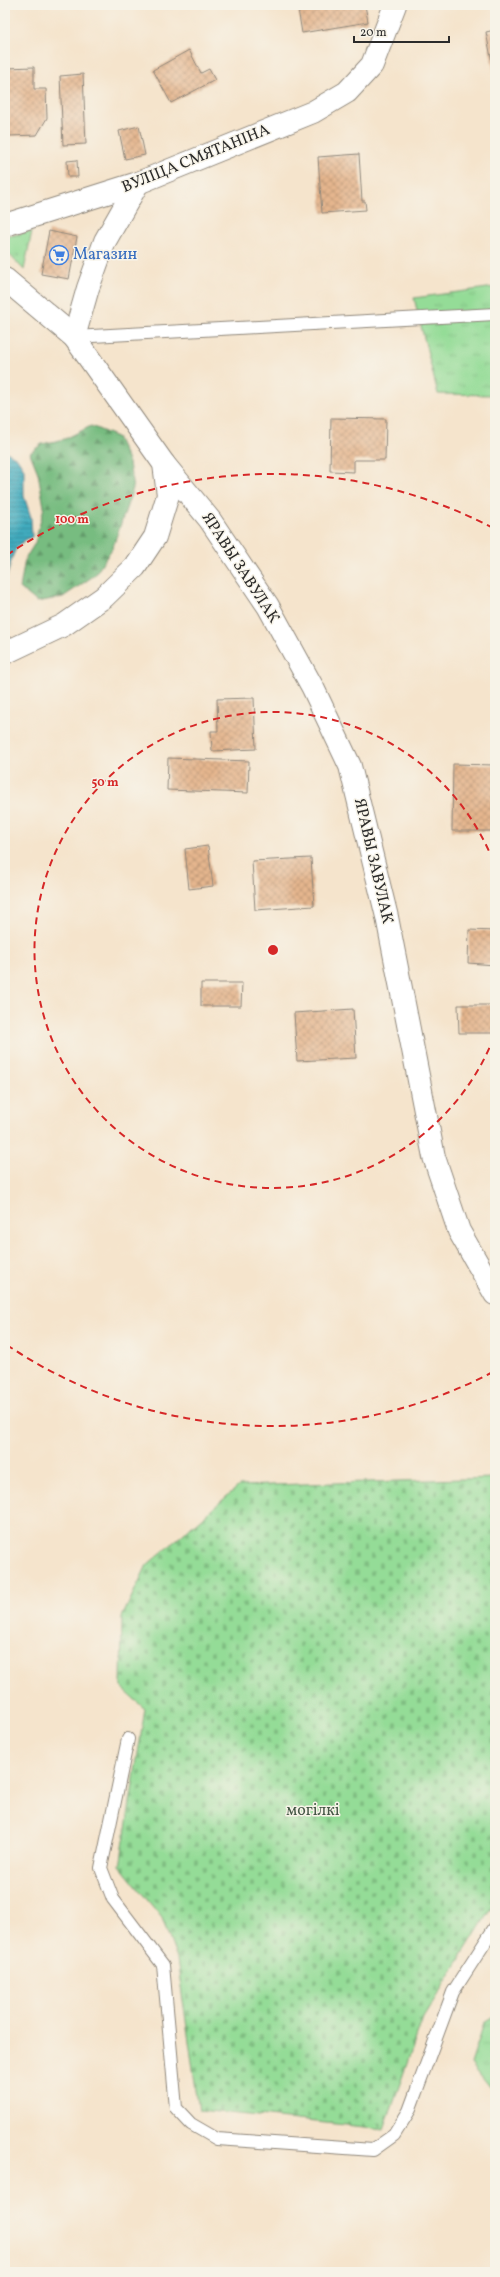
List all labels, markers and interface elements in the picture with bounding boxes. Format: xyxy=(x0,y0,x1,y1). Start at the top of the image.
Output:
scale bar xyxy=(354,18,449,44)
text: 20 m xyxy=(360,25,387,41)
street label: ВУЛІЦА СМЯТАНІНА xyxy=(119,119,273,199)
supermarket icon: Магазин xyxy=(48,244,70,266)
place label: Магазин xyxy=(73,244,137,266)
street label: ЯРАВЫ ЗАВУЛАК xyxy=(196,508,284,628)
text: 100 m xyxy=(55,512,89,528)
text: 50 m xyxy=(91,775,119,791)
street label: ЯРАВЫ ЗАВУЛАК xyxy=(348,796,398,926)
centre of rings xyxy=(266,943,280,957)
park label: могілкі xyxy=(286,1800,340,1822)

